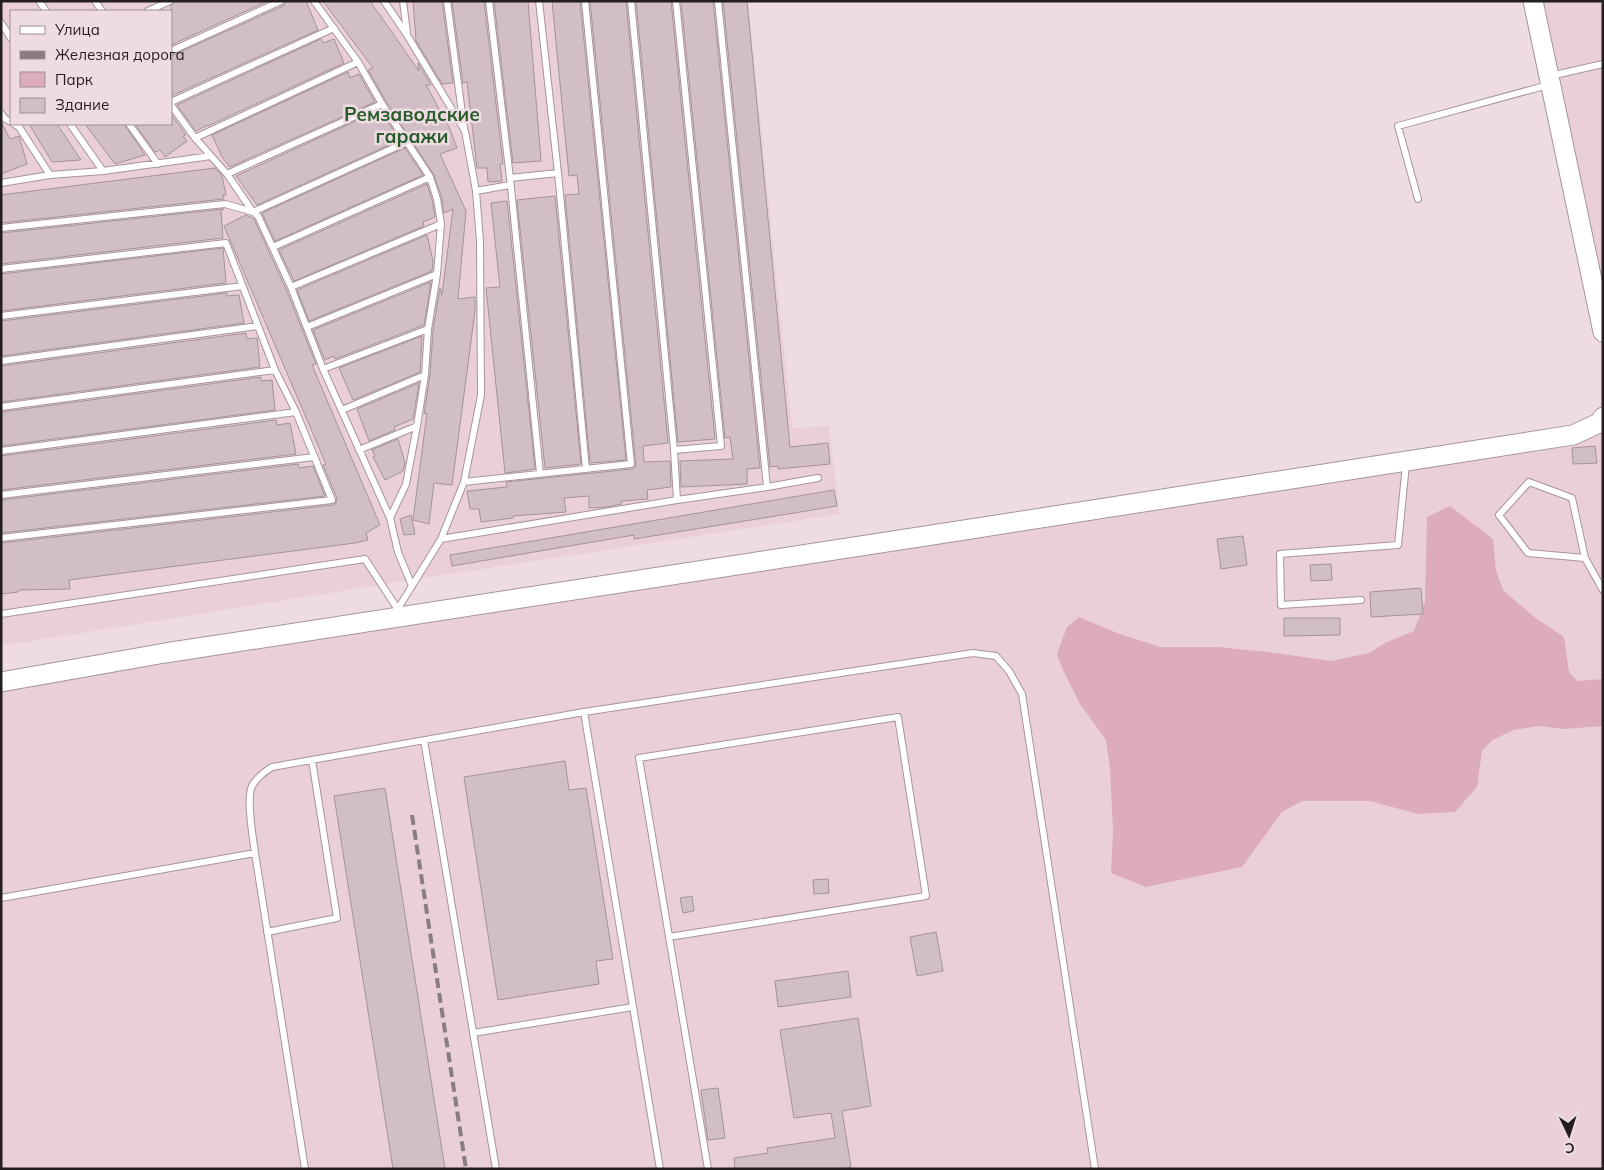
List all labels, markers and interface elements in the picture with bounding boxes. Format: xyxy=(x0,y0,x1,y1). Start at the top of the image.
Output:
legend xyxy=(10,10,172,125)
text: Улица xyxy=(54,20,100,39)
text: Железная дорога xyxy=(55,45,185,64)
text: Парк xyxy=(55,70,94,89)
text: Здание xyxy=(55,95,109,114)
district label: Ремзаводские гаражи xyxy=(344,102,480,148)
north arrow xyxy=(1544,1110,1594,1160)
text: С xyxy=(1564,1139,1575,1157)

